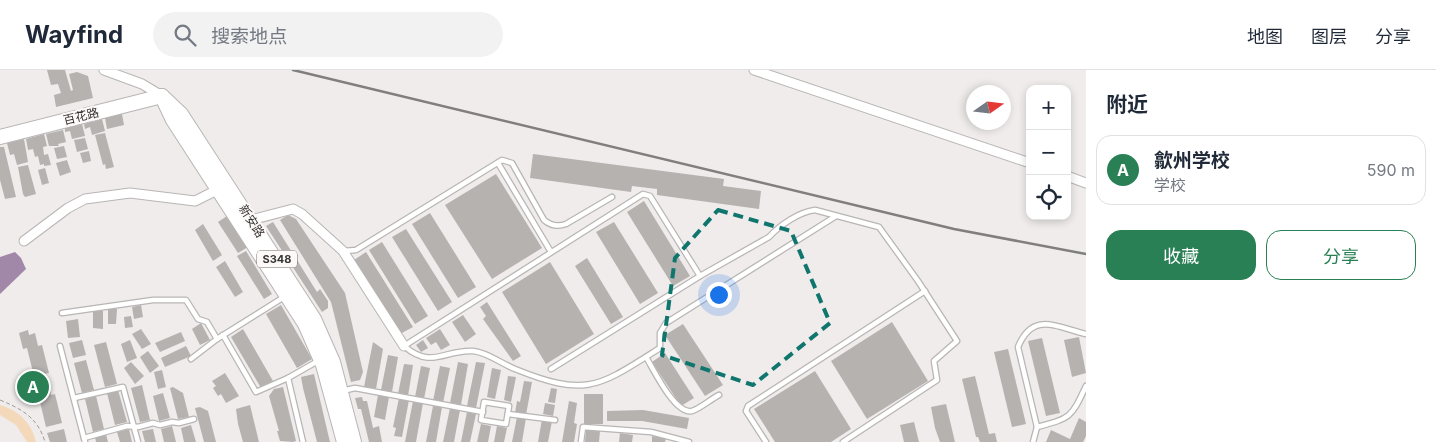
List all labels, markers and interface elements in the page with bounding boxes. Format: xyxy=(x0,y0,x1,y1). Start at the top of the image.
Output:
search box xyxy=(153,12,503,57)
text: Wayfind xyxy=(25,20,123,49)
icon: search xyxy=(171,21,199,49)
text: 搜索地点 xyxy=(211,25,287,48)
text: 地图 xyxy=(1247,26,1283,47)
text: 图层 xyxy=(1311,26,1347,47)
text: 分享 xyxy=(1375,26,1411,47)
north arrow xyxy=(966,85,1011,130)
map controls xyxy=(1026,85,1071,220)
button: + xyxy=(1026,85,1071,130)
text: 附近 xyxy=(1106,92,1148,117)
street label: 百花路 xyxy=(62,104,100,128)
button: − xyxy=(1026,130,1071,175)
text: 歙州学校 xyxy=(1154,149,1230,172)
text: A xyxy=(1117,160,1129,180)
text: 590 m xyxy=(1367,160,1415,180)
button: locate xyxy=(1026,175,1071,220)
text: 学校 xyxy=(1154,175,1186,195)
street label: 新安路 xyxy=(236,202,268,240)
button: 收藏 xyxy=(1106,230,1256,280)
button: 分享 xyxy=(1266,230,1416,280)
road number: S348 xyxy=(257,250,297,268)
your location xyxy=(706,282,732,308)
pin: A xyxy=(17,368,49,406)

